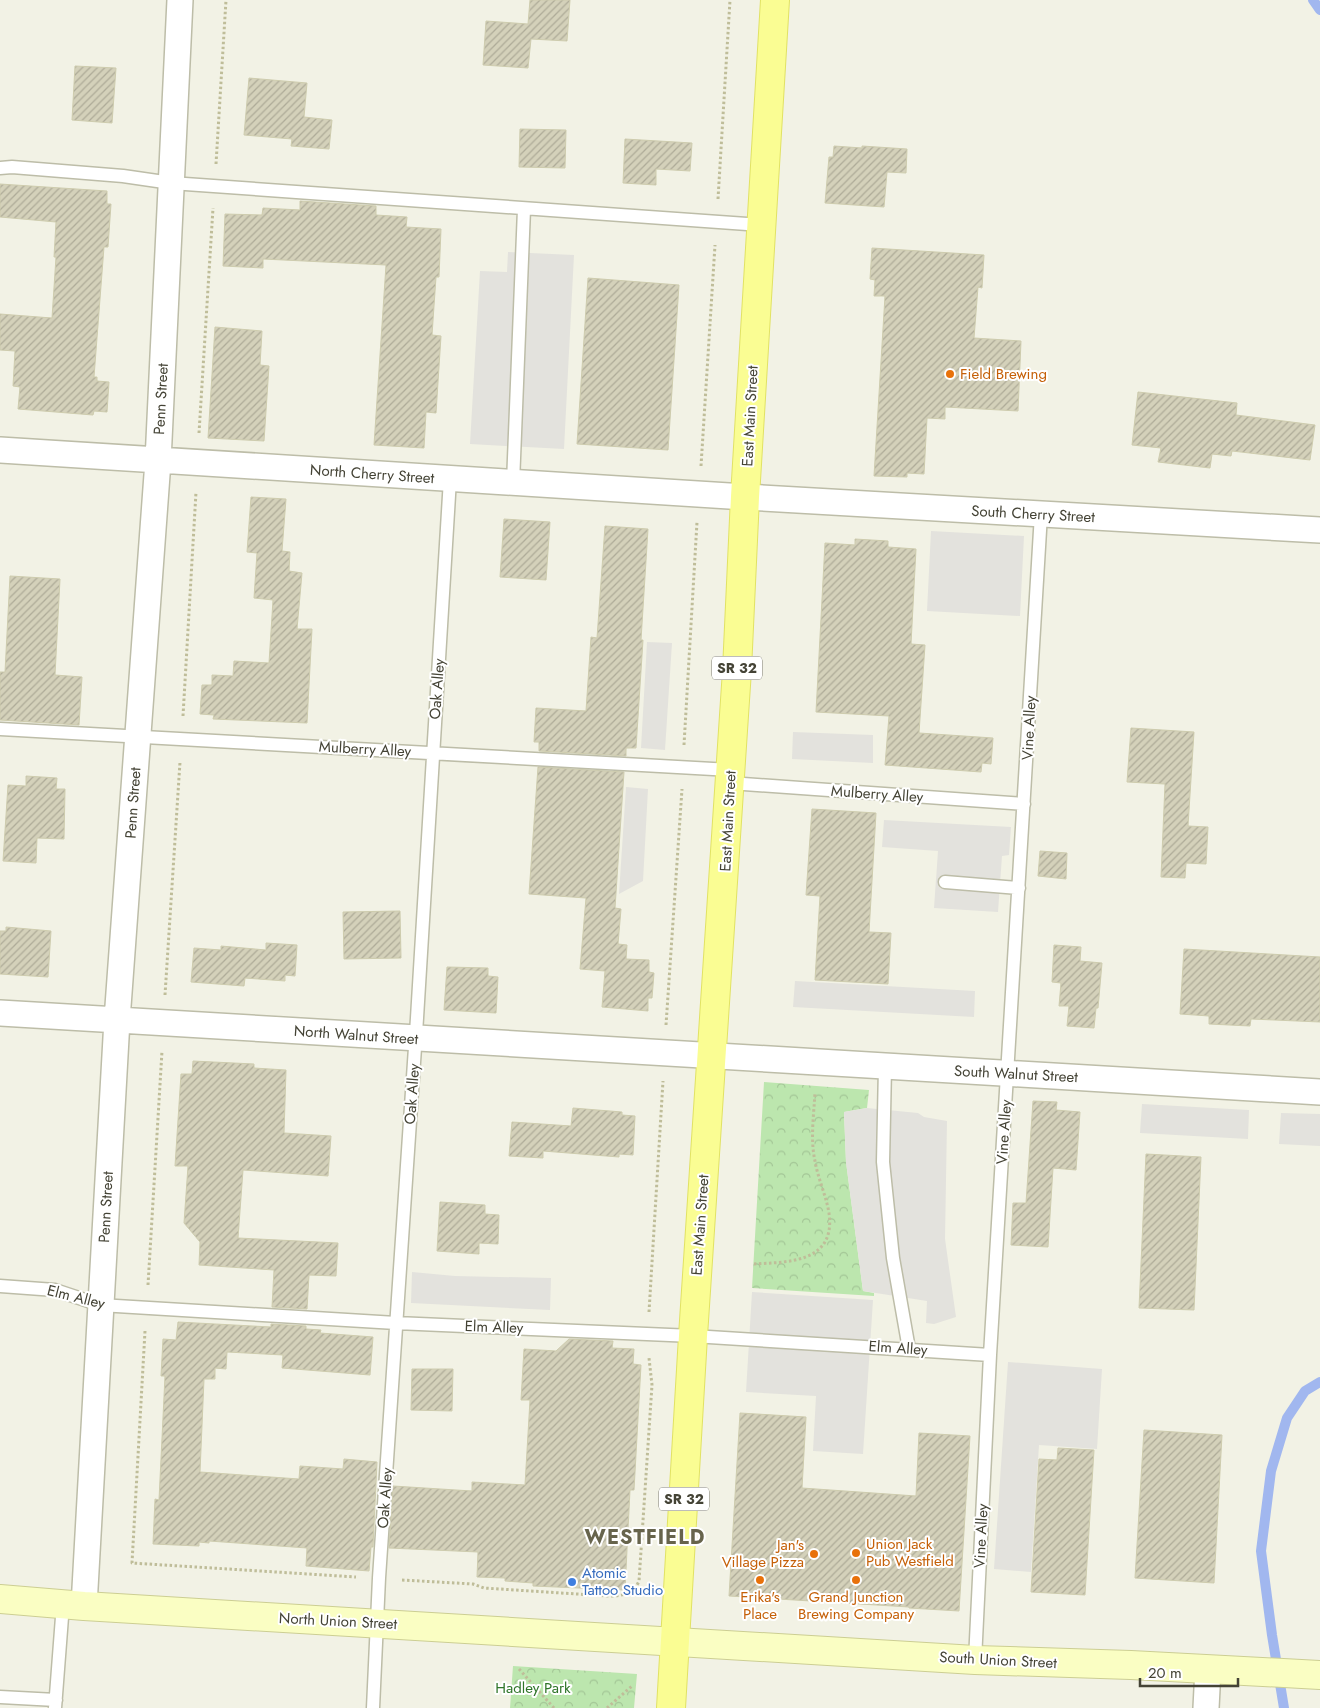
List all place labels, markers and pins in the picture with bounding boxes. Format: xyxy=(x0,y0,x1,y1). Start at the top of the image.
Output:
place label: Field Brewing xyxy=(960,363,1047,385)
marker: Field Brewing xyxy=(944,368,956,380)
place label: Union Jack Pub Westfield xyxy=(866,1533,954,1572)
place label: Jan's Village Pizza xyxy=(722,1534,804,1573)
marker: Union Jack Pub Westfield xyxy=(850,1547,862,1559)
marker: Jan's Village Pizza xyxy=(808,1548,820,1560)
place label: Atomic Tattoo Studio xyxy=(582,1562,663,1601)
marker: Erika's Place xyxy=(754,1574,766,1586)
marker: Grand Junction Brewing Company xyxy=(850,1574,862,1586)
marker: Atomic Tattoo Studio xyxy=(566,1576,578,1588)
place label: Erika's Place xyxy=(740,1586,780,1625)
place label: Grand Junction Brewing Company xyxy=(798,1586,914,1625)

